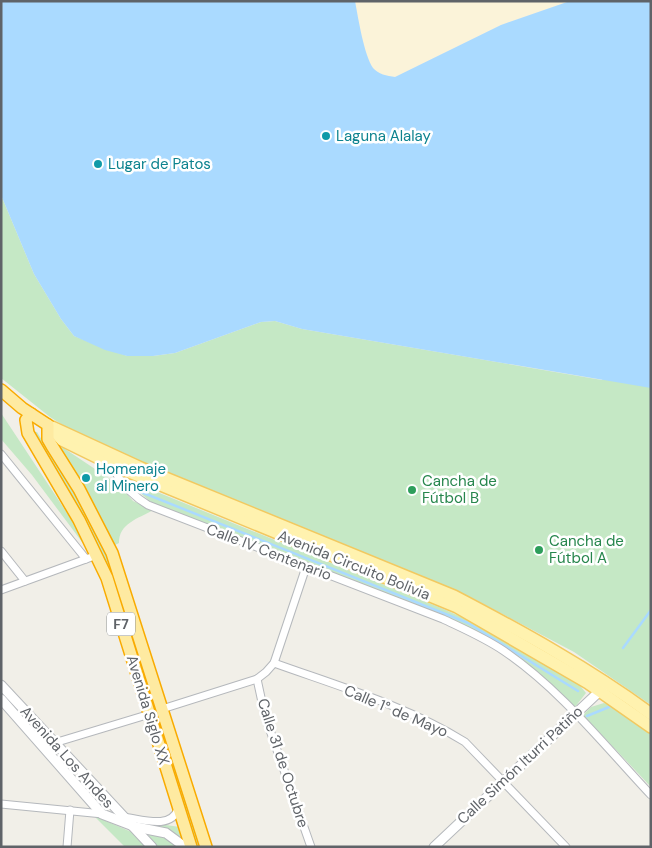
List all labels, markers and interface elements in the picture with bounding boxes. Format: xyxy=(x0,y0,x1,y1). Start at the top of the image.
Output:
place label: Laguna Alalay xyxy=(336,126,432,146)
marker: Laguna Alalay xyxy=(320,130,332,142)
place label: Lugar de Patos xyxy=(108,154,211,174)
marker: Lugar de Patos xyxy=(92,158,104,170)
place label: Homenaje al Minero xyxy=(96,459,166,496)
place label: Cancha de Fútbol B xyxy=(422,471,497,508)
marker: Homenaje al Minero xyxy=(80,472,92,484)
marker: Cancha de Fútbol B xyxy=(406,484,418,496)
street label: Calle IV Centenario xyxy=(204,519,335,585)
street label: Avenida Circuito Bolivia xyxy=(275,525,433,605)
place label: Cancha de Fútbol A xyxy=(549,531,624,568)
marker: Cancha de Fútbol A xyxy=(533,544,545,556)
road number: F7 xyxy=(107,612,135,636)
street label: Avenida Siglo XX xyxy=(122,653,174,767)
street label: Calle 1° de Mayo xyxy=(341,680,451,742)
street label: Calle 31 de Octubre xyxy=(253,696,313,830)
street label: Calle Simón Iturri Patiño xyxy=(453,701,587,829)
street label: Avenida Los Andes xyxy=(16,702,118,812)

